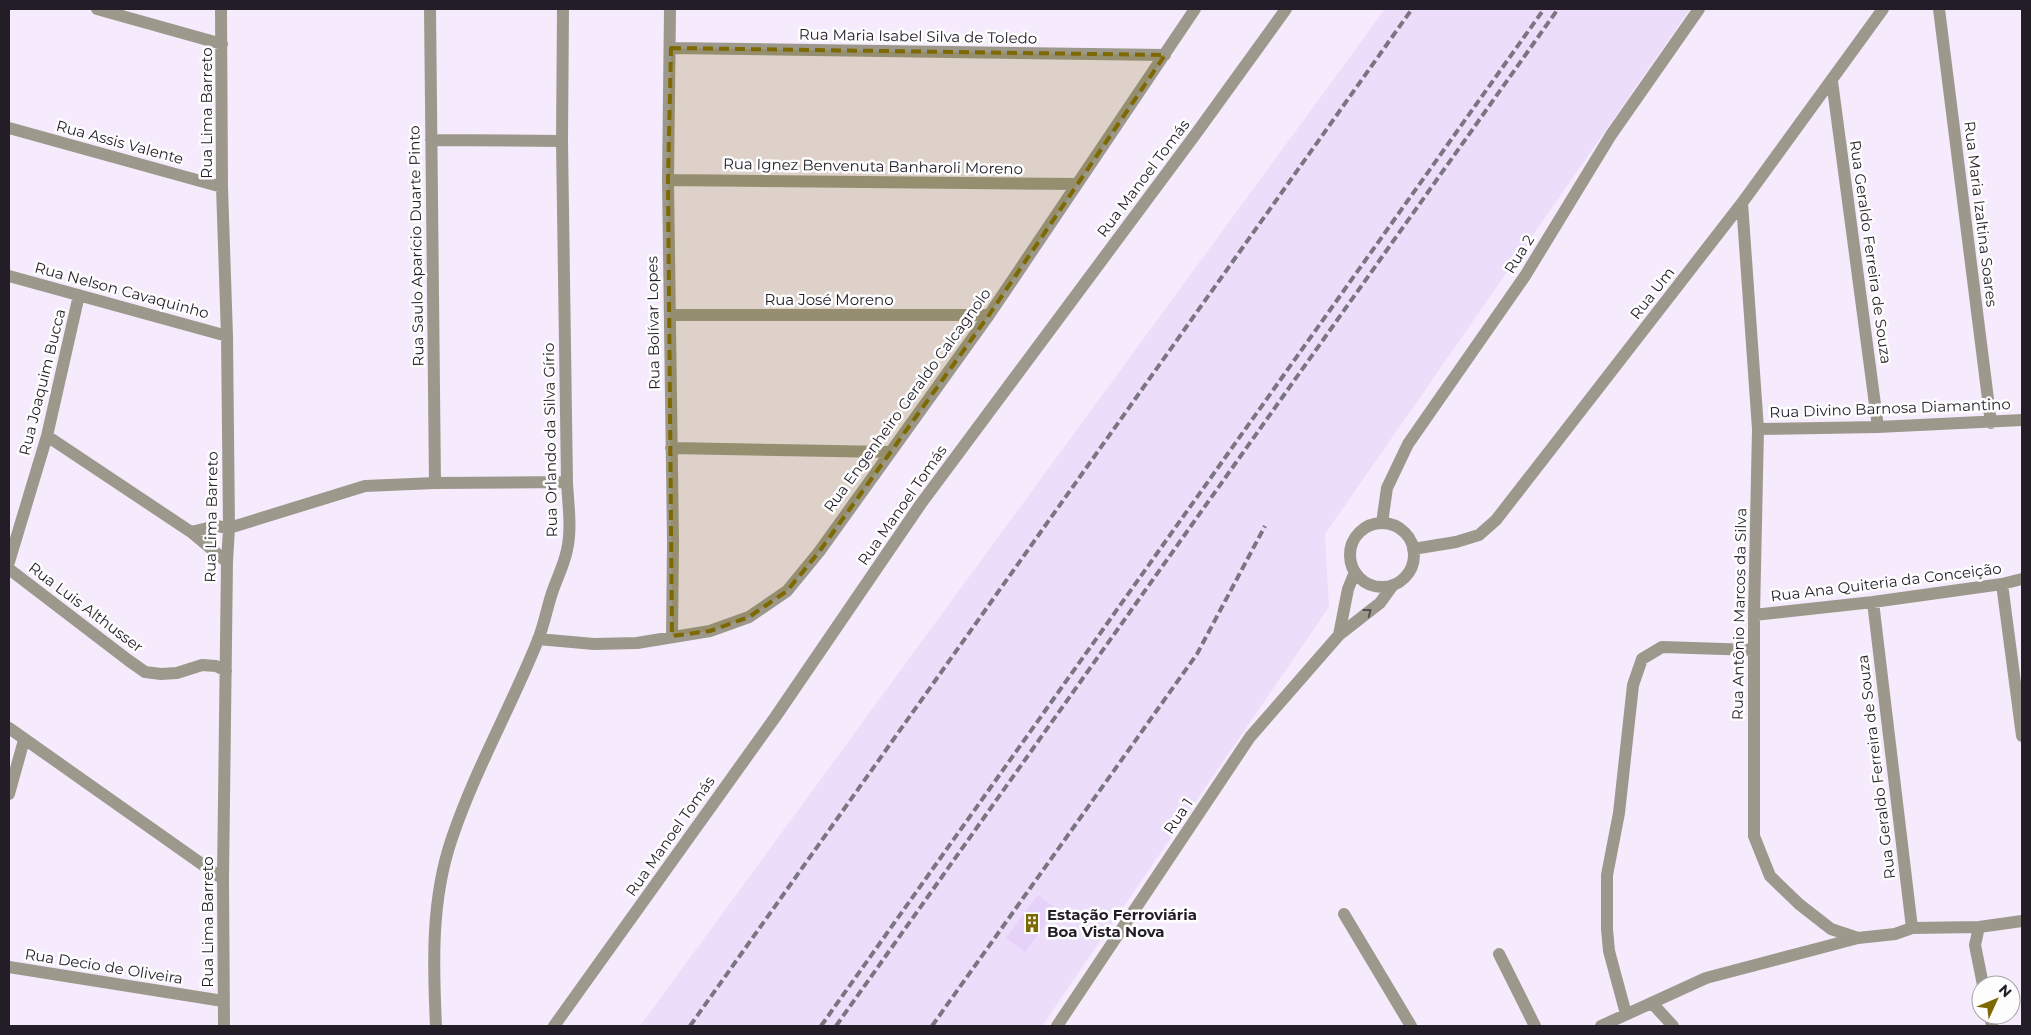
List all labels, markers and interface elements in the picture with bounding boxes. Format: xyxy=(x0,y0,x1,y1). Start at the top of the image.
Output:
street label: Rua Maria Isabel Silva de Toledo xyxy=(799,24,1037,48)
street label: Rua Lima Barreto xyxy=(197,47,216,179)
street label: Rua Manoel Tomás xyxy=(1092,115,1194,241)
street label: Rua Assis Valente xyxy=(54,116,186,168)
street label: Rua Maria Izaltina Soares xyxy=(1960,120,2002,308)
street label: Rua Saulo Aparício Duarte Pinto xyxy=(404,125,428,367)
street label: Rua Geraldo Ferreira de Souza xyxy=(1846,139,1896,365)
street label: Rua Ignez Benvenuta Banharoli Moreno xyxy=(723,154,1023,178)
street label: Rua 2 xyxy=(1500,231,1538,277)
street label: Rua Bolívar Lopes xyxy=(642,256,664,390)
street label: Rua Nelson Cavaquinho xyxy=(33,258,211,322)
street label: Rua Um xyxy=(1626,263,1678,323)
street label: Rua Engenheiro Geraldo Calcagnolo xyxy=(819,284,995,516)
street label: Rua José Moreno xyxy=(764,290,894,309)
street label: Rua Joaquim Bucca xyxy=(15,307,69,457)
street label: Rua Orlando da Silva Gírio xyxy=(539,343,561,537)
street label: Rua Divino Barnosa Diamantino xyxy=(1769,394,2011,422)
street label: Rua Manoel Tomás xyxy=(853,441,951,569)
street label: Rua Lima Barreto xyxy=(200,451,222,583)
street label: Rua Antônio Marcos da Silva xyxy=(1728,508,1750,720)
street label: Rua Luis Althusser xyxy=(25,558,147,656)
street label: Rua Ana Quiteria da Conceição xyxy=(1769,558,2003,606)
one-way arrow xyxy=(1362,610,1371,618)
street label: Rua Geraldo Ferreira de Souza xyxy=(1853,654,1899,880)
street label: Rua Manoel Tomás xyxy=(621,772,719,900)
street label: Rua 1 xyxy=(1159,794,1197,838)
street label: Rua Lima Barreto xyxy=(198,856,217,988)
place label: Estação Ferroviária Boa Vista Nova xyxy=(1047,905,1197,941)
building icon: Estação Ferroviária Boa Vista Nova xyxy=(1021,912,1043,934)
street label: Rua Decio de Oliveira xyxy=(24,944,184,988)
north arrow xyxy=(1971,975,2021,1025)
text: N xyxy=(1995,981,2016,1001)

